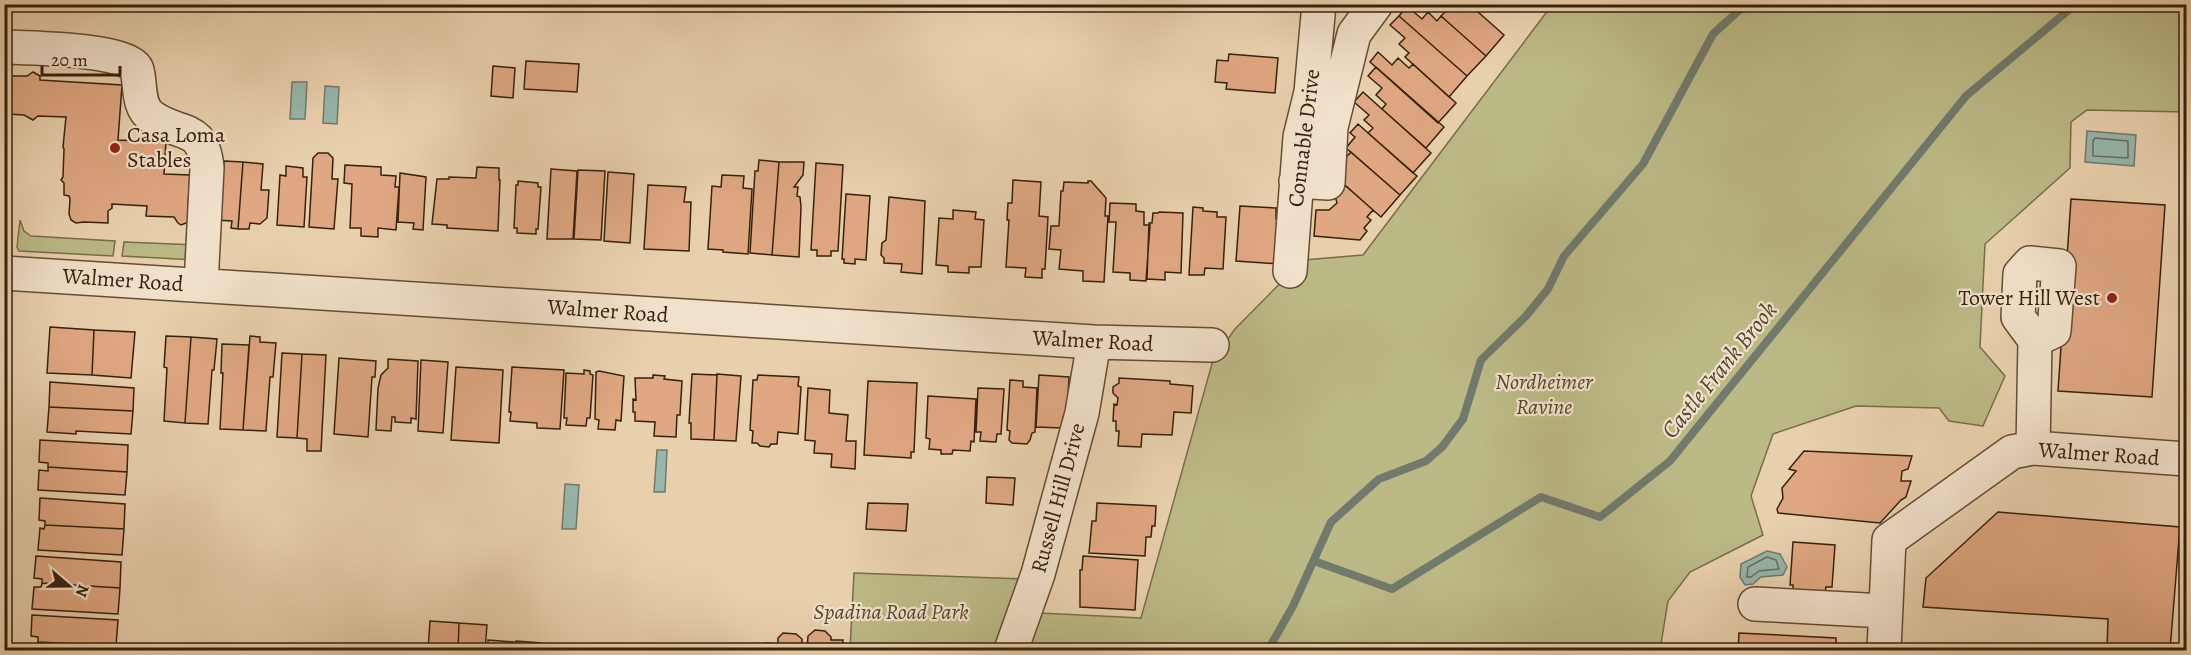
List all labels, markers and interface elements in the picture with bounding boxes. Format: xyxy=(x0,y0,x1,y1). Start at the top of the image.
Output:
scale bar xyxy=(42,39,120,77)
text: 20 m xyxy=(51,48,88,72)
street label: Connable Drive xyxy=(1281,67,1327,209)
place label: Casa Loma Stables xyxy=(127,120,226,175)
marker: Casa Loma Stables xyxy=(108,141,122,155)
street label: Walmer Road xyxy=(61,261,185,299)
place label: Tower Hill West xyxy=(1958,283,2100,313)
marker: Tower Hill West xyxy=(2105,291,2119,305)
street label: Walmer Road xyxy=(546,292,670,330)
water label: Castle Frank Brook xyxy=(1654,295,1784,445)
street label: Walmer Road xyxy=(1031,323,1154,359)
park label: Nordheimer Ravine xyxy=(1495,367,1594,422)
street label: Russell Hill Drive xyxy=(1024,420,1092,576)
street label: Walmer Road xyxy=(2037,435,2161,473)
north arrow xyxy=(39,556,99,616)
text: N xyxy=(70,582,94,600)
park label: Spadina Road Park xyxy=(813,597,969,627)

